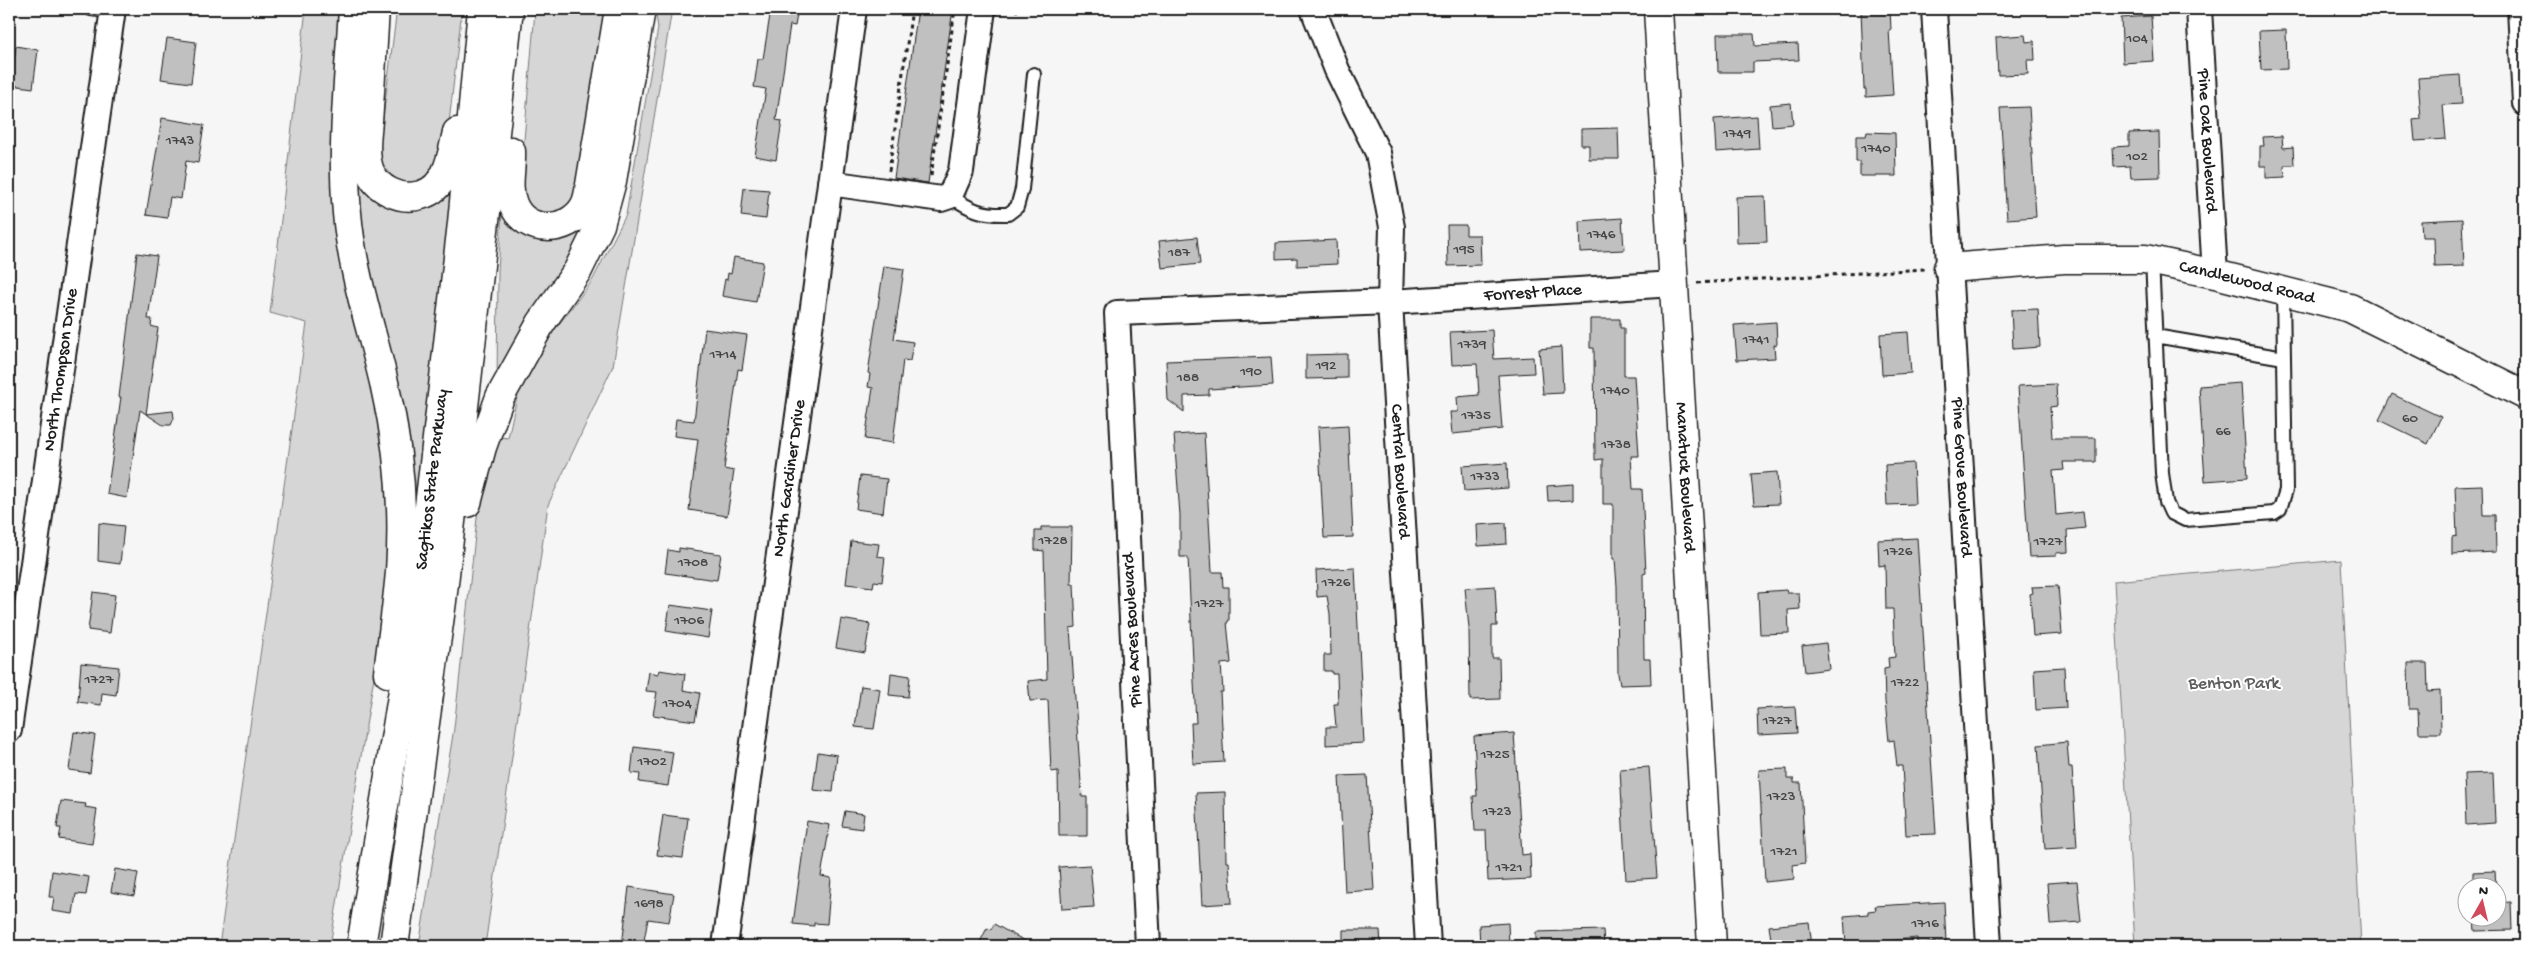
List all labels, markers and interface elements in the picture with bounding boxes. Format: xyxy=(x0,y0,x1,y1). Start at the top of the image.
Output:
house number: 104 xyxy=(2125,30,2148,48)
street label: Pine Oak Boulevard xyxy=(2192,67,2222,215)
house number: 1749 xyxy=(1722,125,1752,143)
house number: 1743 xyxy=(165,132,195,150)
house number: 1740 xyxy=(1860,140,1891,158)
house number: 102 xyxy=(2125,148,2148,166)
house number: 1746 xyxy=(1586,226,1616,244)
house number: 195 xyxy=(1452,241,1475,259)
house number: 187 xyxy=(1167,244,1191,262)
street label: Candlewood Road xyxy=(2177,256,2318,310)
street label: Forrest Place xyxy=(1482,279,1583,307)
street label: North Thompson Drive xyxy=(39,286,83,453)
house number: 1741 xyxy=(1741,331,1770,349)
house number: 1739 xyxy=(1456,336,1487,354)
house number: 1714 xyxy=(708,346,737,364)
house number: 192 xyxy=(1315,357,1336,375)
house number: 190 xyxy=(1239,363,1263,381)
house number: 188 xyxy=(1176,369,1199,387)
house number: 1740 xyxy=(1599,382,1630,400)
street label: Sagtikos State Parkway xyxy=(411,388,453,571)
street label: Pine Grove Boulevard xyxy=(1946,396,1977,559)
street label: North Gardiner Drive xyxy=(768,398,811,558)
street label: Manatuck Boulevard xyxy=(1670,402,1700,554)
street label: Central Boulevard xyxy=(1386,403,1415,541)
house number: 1735 xyxy=(1460,407,1491,425)
house number: 60 xyxy=(2402,410,2419,428)
house number: 66 xyxy=(2215,423,2231,441)
house number: 1738 xyxy=(1600,436,1631,454)
house number: 1733 xyxy=(1469,468,1500,486)
house number: 1728 xyxy=(1037,532,1068,550)
house number: 1727 xyxy=(2032,533,2064,551)
house number: 1726 xyxy=(1883,543,1913,561)
street label: Pine Acres Boulevard xyxy=(1118,551,1148,709)
house number: 1708 xyxy=(677,554,708,572)
house number: 1726 xyxy=(1321,574,1351,592)
house number: 1727 xyxy=(1193,595,1225,613)
house number: 1706 xyxy=(673,612,704,630)
house number: 1727 xyxy=(83,671,115,689)
house number: 1722 xyxy=(1890,674,1919,692)
park label: Benton Park xyxy=(2188,674,2281,695)
house number: 1704 xyxy=(661,695,692,713)
house number: 1727 xyxy=(1761,712,1793,730)
house number: 1725 xyxy=(1479,746,1510,764)
house number: 1702 xyxy=(636,753,667,771)
house number: 1723 xyxy=(1766,788,1796,806)
house number: 1723 xyxy=(1482,803,1512,821)
house number: 1721 xyxy=(1769,843,1798,861)
house number: 1721 xyxy=(1494,859,1523,877)
north arrow xyxy=(2456,878,2506,928)
text: N xyxy=(2478,883,2489,901)
house number: 1698 xyxy=(633,895,664,913)
house number: 1716 xyxy=(1910,915,1939,933)

